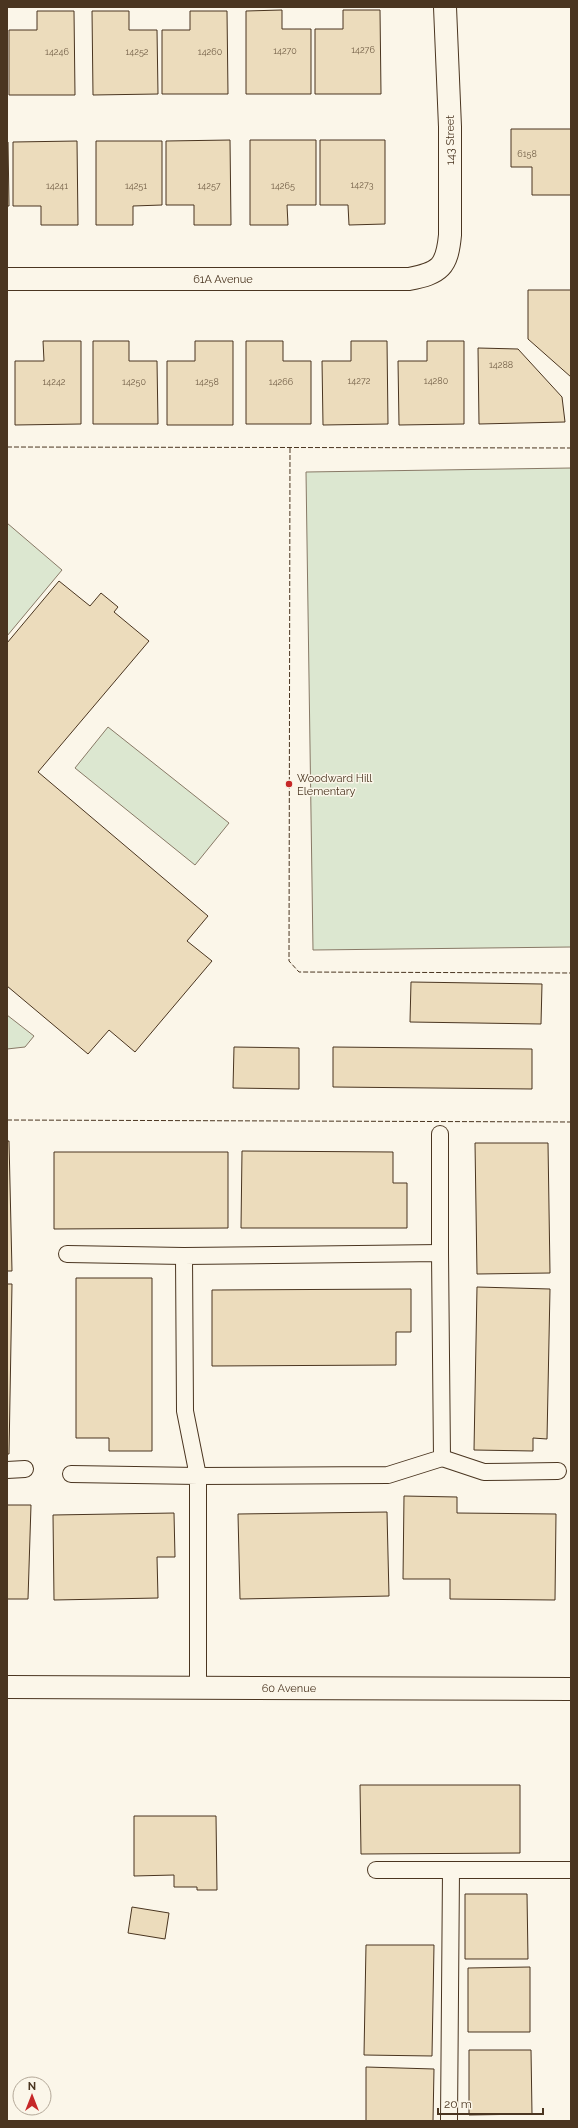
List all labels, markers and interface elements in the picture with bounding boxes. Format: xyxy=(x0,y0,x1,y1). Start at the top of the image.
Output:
house number: 14276 xyxy=(351,45,375,55)
house number: 14270 xyxy=(273,46,297,56)
house number: 14246 xyxy=(45,47,69,57)
house number: 14252 xyxy=(125,47,149,57)
house number: 14260 xyxy=(198,47,223,57)
street label: 143 Street xyxy=(444,115,457,165)
house number: 6158 xyxy=(517,149,537,159)
house number: 14273 xyxy=(350,180,374,190)
house number: 14241 xyxy=(46,181,68,191)
house number: 14251 xyxy=(125,181,147,191)
house number: 14257 xyxy=(197,181,221,191)
house number: 14265 xyxy=(271,181,295,191)
street label: 61A Avenue xyxy=(193,273,253,286)
house number: 14288 xyxy=(489,360,513,370)
house number: 14272 xyxy=(348,376,371,386)
house number: 14280 xyxy=(424,376,449,386)
house number: 14242 xyxy=(42,377,66,387)
house number: 14250 xyxy=(122,377,146,387)
house number: 14258 xyxy=(195,377,219,387)
house number: 14266 xyxy=(269,377,294,387)
place label: Woodward Hill Elementary xyxy=(297,772,372,798)
marker: Woodward Hill Elementary xyxy=(284,779,294,789)
street label: 60 Avenue xyxy=(262,1682,317,1695)
north arrow xyxy=(12,2076,52,2116)
text: N xyxy=(28,2080,36,2093)
scale bar xyxy=(438,2090,543,2116)
text: 20 m xyxy=(444,2097,472,2111)

